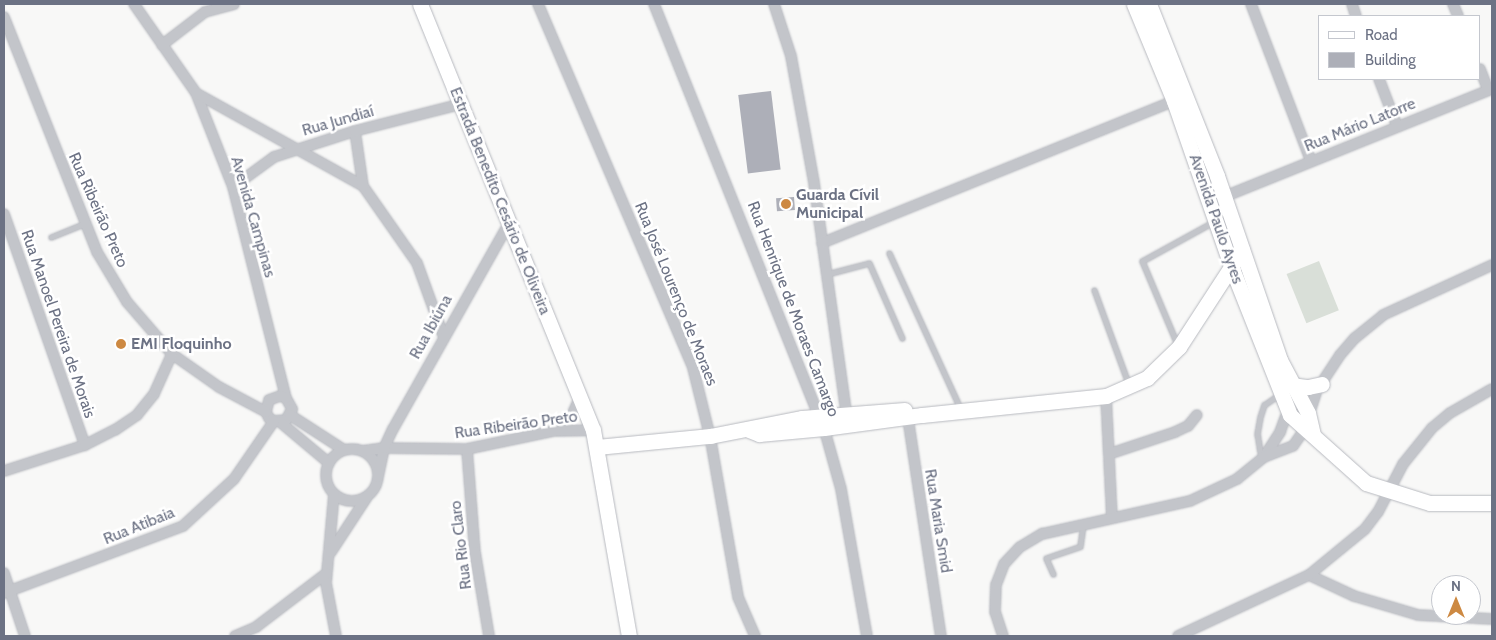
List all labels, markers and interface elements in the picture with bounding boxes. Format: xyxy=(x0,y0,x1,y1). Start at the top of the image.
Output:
legend xyxy=(1318,15,1481,80)
text: Road xyxy=(1365,26,1398,44)
text: Building xyxy=(1365,51,1416,69)
street label: Estrada Benedito Cesário de Oliveira xyxy=(446,85,554,317)
street label: Rua Mário Latorre xyxy=(1302,94,1418,156)
street label: Rua Jundiaí xyxy=(300,102,376,140)
street label: Rua Ribeirão Preto xyxy=(64,150,132,270)
street label: Avenida Paulo Ayres xyxy=(1185,152,1247,286)
street label: Avenida Campinas xyxy=(227,154,279,280)
place label: Guarda Cívil Municipal xyxy=(796,185,879,223)
marker: Guarda Cívil Municipal xyxy=(780,198,792,210)
street label: Rua José Lourenço de Moraes xyxy=(630,199,722,389)
street label: Rua Henrique de Moraes Camargo xyxy=(743,199,843,419)
street label: Rua Manoel Pereira de Morais xyxy=(17,227,99,421)
street label: Rua Ibiúna xyxy=(406,292,456,362)
place label: EMI Floquinho xyxy=(131,334,232,354)
marker: EMI Floquinho xyxy=(115,338,127,350)
street label: Rua Ribeirão Preto xyxy=(453,407,579,443)
street label: Rua Maria Smid xyxy=(920,468,956,574)
street label: Rua Rio Claro xyxy=(446,499,476,591)
street label: Rua Atibaia xyxy=(101,503,177,549)
north arrow xyxy=(1431,575,1481,625)
text: N xyxy=(1451,577,1461,595)

